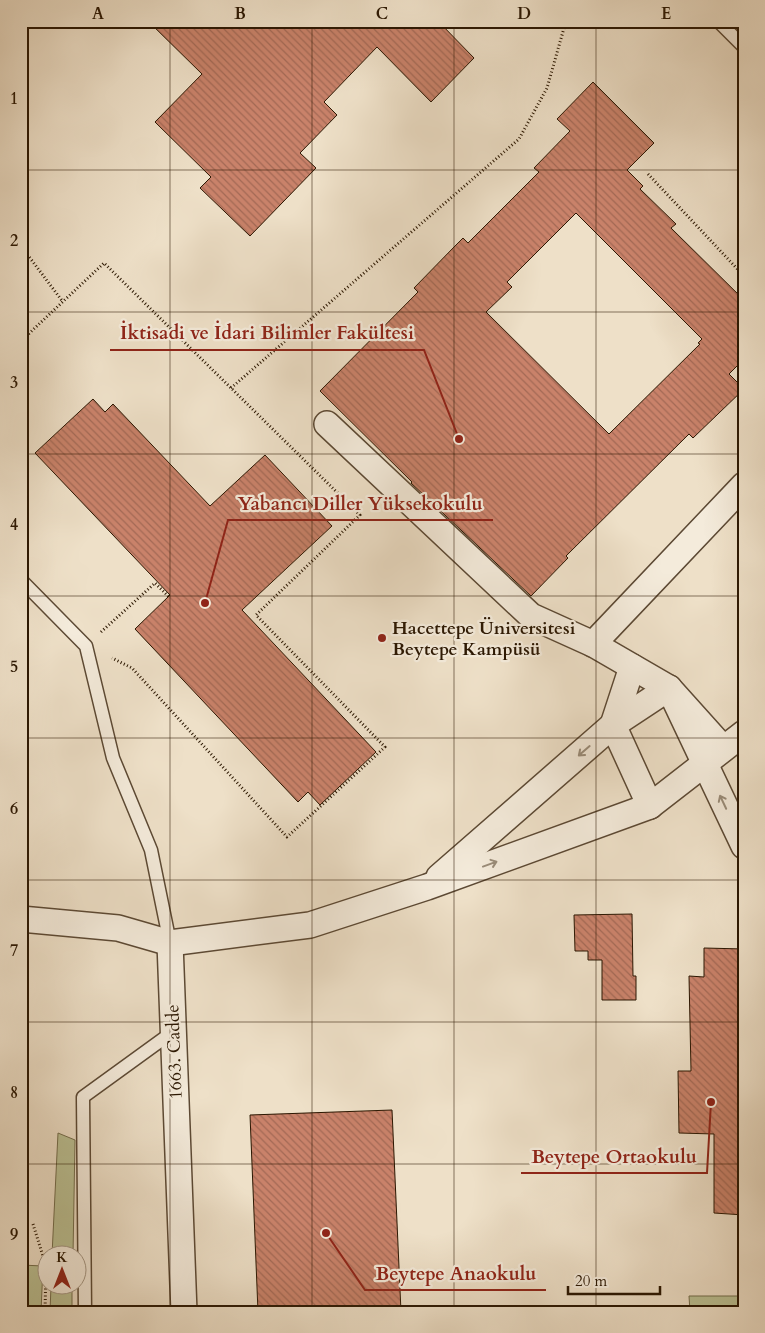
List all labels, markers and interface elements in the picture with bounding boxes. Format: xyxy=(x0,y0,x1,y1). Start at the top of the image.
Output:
text: A xyxy=(92,3,104,25)
text: B xyxy=(234,3,246,25)
text: C xyxy=(376,3,388,25)
text: D xyxy=(517,3,531,25)
text: E xyxy=(661,3,671,25)
text: 1 xyxy=(10,88,18,110)
text: 2 xyxy=(10,230,18,252)
callout: İktisadi ve İdari Bilimler Fakültesi xyxy=(110,316,424,350)
text: İktisadi ve İdari Bilimler Fakültesi xyxy=(120,320,414,346)
text: 3 xyxy=(10,372,18,394)
callout: Yabancı Diller Yüksekokulu xyxy=(228,486,493,520)
text: Yabancı Diller Yüksekokulu xyxy=(237,491,483,517)
text: 4 xyxy=(10,514,18,536)
place label: Hacettepe Üniversitesi Beytepe Kampüsü xyxy=(392,616,576,662)
marker: Hacettepe Üniversitesi Beytepe Kampüsü xyxy=(376,632,388,644)
text: 5 xyxy=(10,656,18,678)
one-way arrow xyxy=(577,745,590,756)
one-way arrow xyxy=(718,795,727,810)
text: 6 xyxy=(10,798,18,820)
one-way arrow xyxy=(481,859,497,868)
text: 7 xyxy=(10,940,18,962)
street label: 1663. Cadde xyxy=(160,1004,189,1100)
text: 8 xyxy=(10,1082,18,1104)
callout: Beytepe Ortaokulu xyxy=(521,1139,707,1173)
text: Beytepe Ortaokulu xyxy=(531,1144,697,1170)
text: 9 xyxy=(10,1224,18,1246)
north arrow xyxy=(38,1246,88,1296)
text: K xyxy=(56,1248,68,1267)
callout: Beytepe Anaokulu xyxy=(365,1256,546,1290)
text: Beytepe Anaokulu xyxy=(376,1261,536,1287)
scale bar xyxy=(568,1263,660,1295)
text: 20 m xyxy=(575,1271,607,1291)

